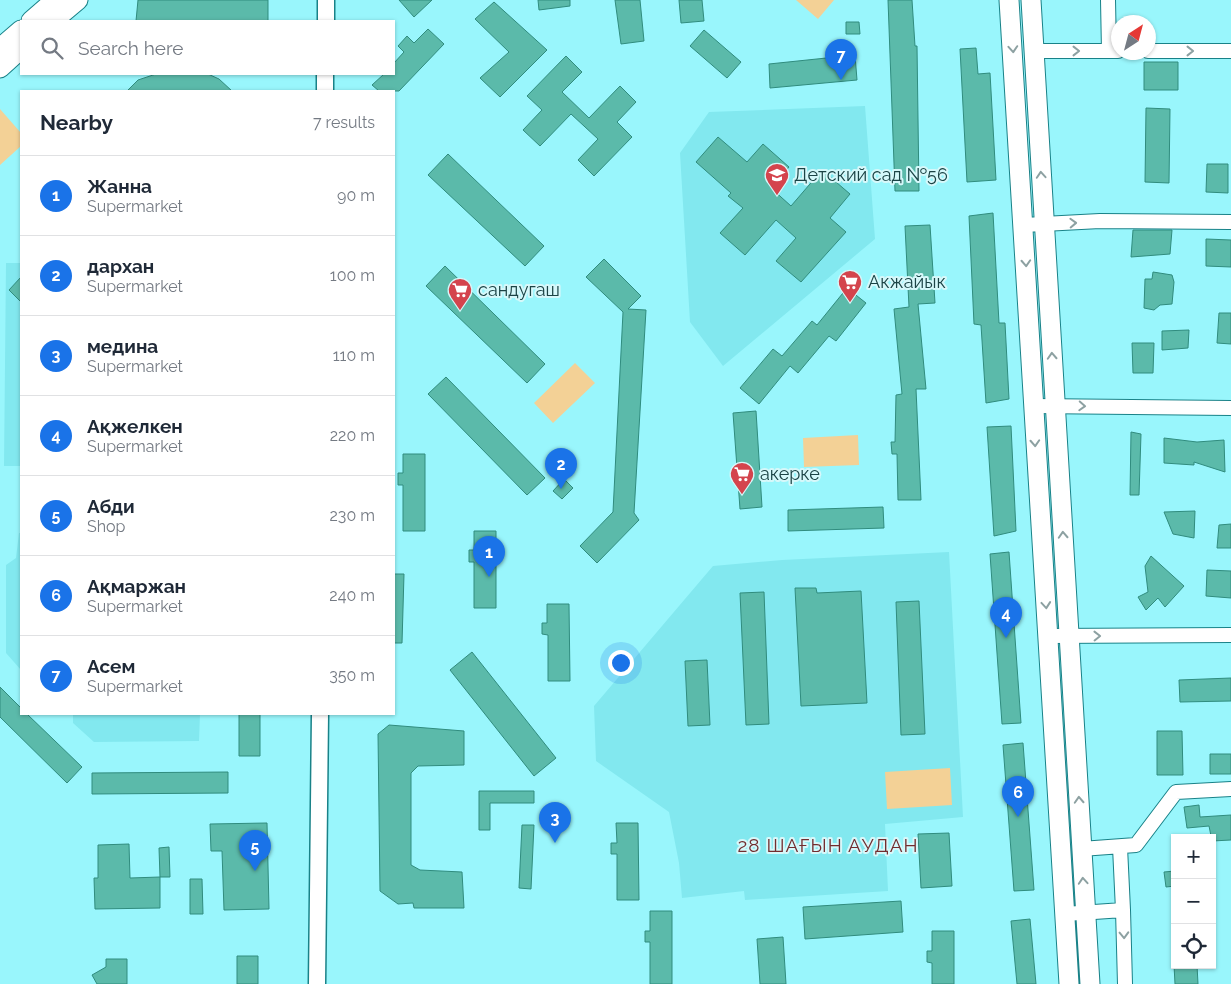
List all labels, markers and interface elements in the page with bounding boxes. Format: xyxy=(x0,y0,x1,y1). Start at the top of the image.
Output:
north arrow xyxy=(1111,15,1156,60)
search box xyxy=(20,20,395,75)
icon: search xyxy=(38,34,66,62)
text: Search here xyxy=(78,37,184,59)
pin: 7 xyxy=(825,39,857,80)
one-way arrow xyxy=(1007,45,1018,53)
one-way arrow xyxy=(1072,46,1080,56)
one-way arrow xyxy=(1186,46,1194,56)
text: Nearby xyxy=(40,110,113,135)
text: 7 results xyxy=(313,113,375,132)
school or university icon: Детский сад №56 xyxy=(764,162,790,196)
place label: Детский сад №56 xyxy=(794,164,948,185)
one-way arrow xyxy=(1036,171,1047,179)
text: Жанна xyxy=(87,175,152,197)
text: 1 xyxy=(52,186,60,205)
text: 90 m xyxy=(337,186,375,205)
text: Supermarket xyxy=(87,197,183,216)
one-way arrow xyxy=(1069,217,1077,228)
text: дархан xyxy=(87,255,154,277)
one-way arrow xyxy=(1020,259,1031,267)
text: 2 xyxy=(51,266,61,285)
text: 100 m xyxy=(330,266,375,285)
supermarket icon: Акжайык xyxy=(837,269,863,303)
place label: Акжайык xyxy=(868,271,946,292)
text: Supermarket xyxy=(87,277,183,296)
supermarket icon: сандугаш xyxy=(447,277,473,311)
place label: сандугаш xyxy=(478,279,560,300)
text: медина xyxy=(87,335,158,357)
text: 3 xyxy=(52,346,60,365)
text: 110 m xyxy=(333,346,375,365)
one-way arrow xyxy=(1047,352,1058,360)
text: Supermarket xyxy=(87,357,183,376)
one-way arrow xyxy=(1078,401,1086,411)
text: Ақжелкен xyxy=(87,415,183,437)
text: 4 xyxy=(51,426,61,445)
text: 220 m xyxy=(330,426,375,445)
text: Supermarket xyxy=(87,437,183,456)
one-way arrow xyxy=(1030,439,1041,447)
pin: 2 xyxy=(545,448,577,489)
supermarket icon: акерке xyxy=(729,461,755,495)
place label: акерке xyxy=(760,463,820,484)
text: Абди xyxy=(87,495,135,517)
text: 5 xyxy=(52,506,60,525)
text: 230 m xyxy=(330,506,375,525)
text: Shop xyxy=(87,517,125,536)
one-way arrow xyxy=(1057,531,1068,539)
pin: 1 xyxy=(473,536,505,577)
text: Ақмаржан xyxy=(87,575,186,597)
text: 6 xyxy=(51,586,61,605)
text: 240 m xyxy=(329,586,375,605)
text: Supermarket xyxy=(87,597,183,616)
pin: 4 xyxy=(990,597,1022,638)
one-way arrow xyxy=(1040,601,1051,609)
one-way arrow xyxy=(1094,631,1102,641)
your location xyxy=(608,650,634,676)
text: Асем xyxy=(87,655,135,677)
text: 7 xyxy=(52,666,60,685)
text: 350 m xyxy=(329,666,375,685)
text: Supermarket xyxy=(87,677,183,696)
pin: 6 xyxy=(1002,776,1034,817)
one-way arrow xyxy=(1073,796,1084,804)
pin: 3 xyxy=(539,802,571,843)
pin: 5 xyxy=(239,830,271,871)
district label: 28 ШАҒЫН АУДАН xyxy=(737,834,919,856)
map controls xyxy=(1171,834,1216,969)
button: + xyxy=(1171,834,1216,879)
one-way arrow xyxy=(1078,876,1089,884)
button: − xyxy=(1171,879,1216,924)
button: locate xyxy=(1171,924,1216,969)
one-way arrow xyxy=(1119,932,1129,939)

